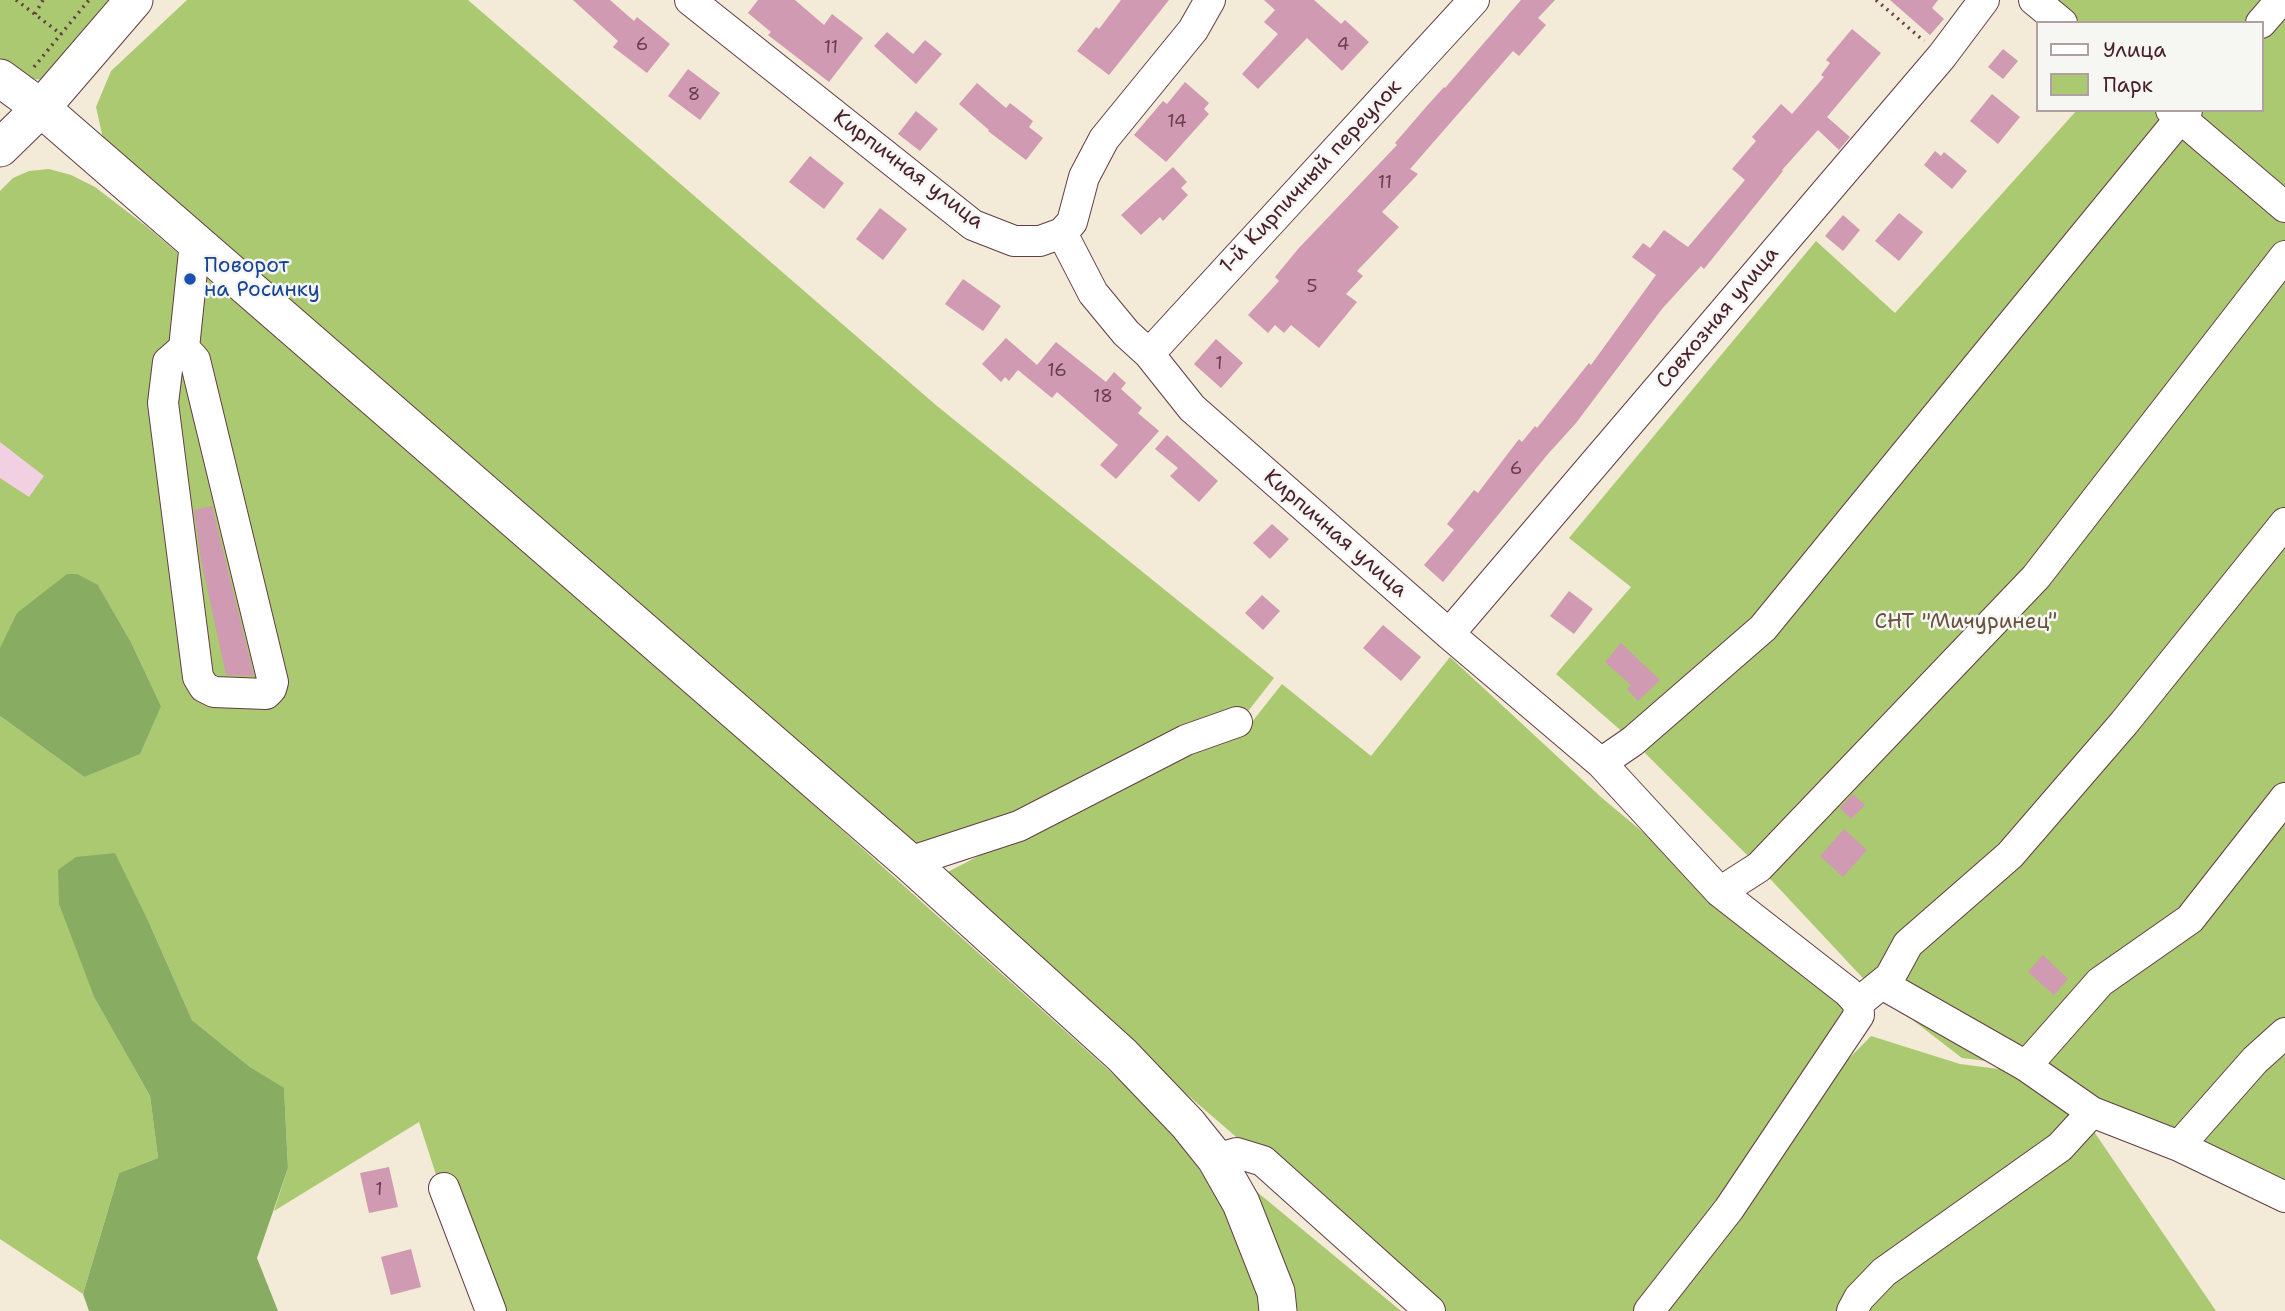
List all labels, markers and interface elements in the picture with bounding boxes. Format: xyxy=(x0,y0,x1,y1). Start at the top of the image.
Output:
legend xyxy=(2036,21,2264,112)
house number: 6 xyxy=(636,34,648,56)
house number: 4 xyxy=(1337,34,1349,56)
text: Улица xyxy=(2103,36,2166,64)
house number: 11 xyxy=(824,37,838,59)
text: Парк xyxy=(2103,71,2153,99)
street label: 1-й Кирпичный переулок xyxy=(1215,75,1407,279)
house number: 8 xyxy=(688,84,700,106)
street label: Кирпичная улица xyxy=(828,105,988,235)
house number: 14 xyxy=(1167,111,1187,133)
house number: 11 xyxy=(1378,172,1392,194)
street label: Совхозная улица xyxy=(1651,242,1785,394)
place label: Поворот на Росинку xyxy=(204,254,320,304)
marker: Поворот на Росинку xyxy=(182,271,198,287)
house number: 5 xyxy=(1306,276,1318,298)
house number: 1 xyxy=(1215,353,1223,375)
house number: 16 xyxy=(1047,360,1067,382)
house number: 18 xyxy=(1093,386,1113,408)
house number: 6 xyxy=(1510,458,1522,480)
street label: Кирпичная улица xyxy=(1258,465,1412,603)
park label: СНТ "Мичуринец" xyxy=(1875,610,2057,636)
house number: 1 xyxy=(375,1179,383,1201)

